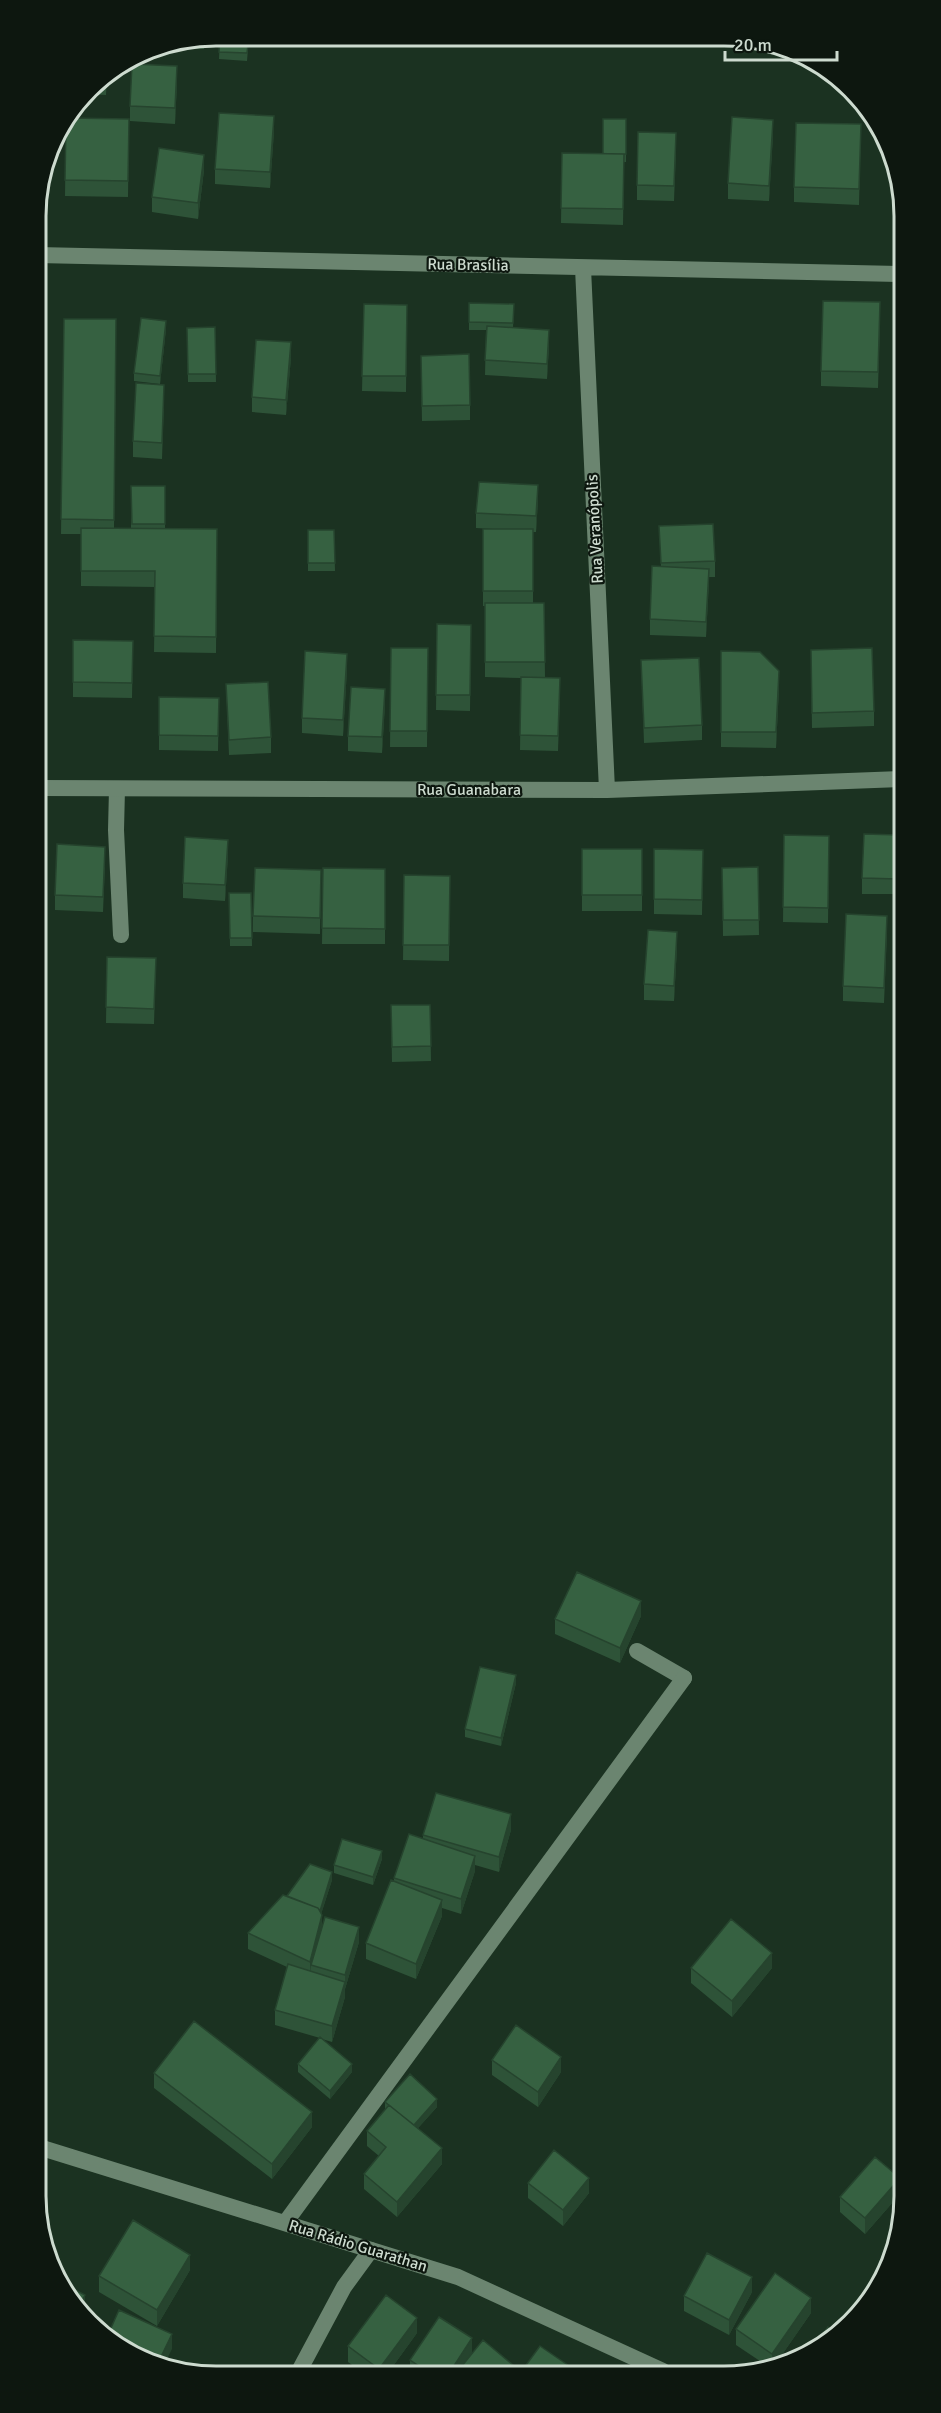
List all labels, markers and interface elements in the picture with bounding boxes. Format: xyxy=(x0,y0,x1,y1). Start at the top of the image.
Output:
scale bar xyxy=(725,24,838,62)
text: 20 m xyxy=(734,34,772,56)
street label: Rua Brasília xyxy=(427,254,509,276)
street label: Rua Veranópolis xyxy=(582,474,608,584)
street label: Rua Guanabara xyxy=(417,780,521,800)
street label: Rua Rádio Guarathan xyxy=(286,2215,430,2277)

